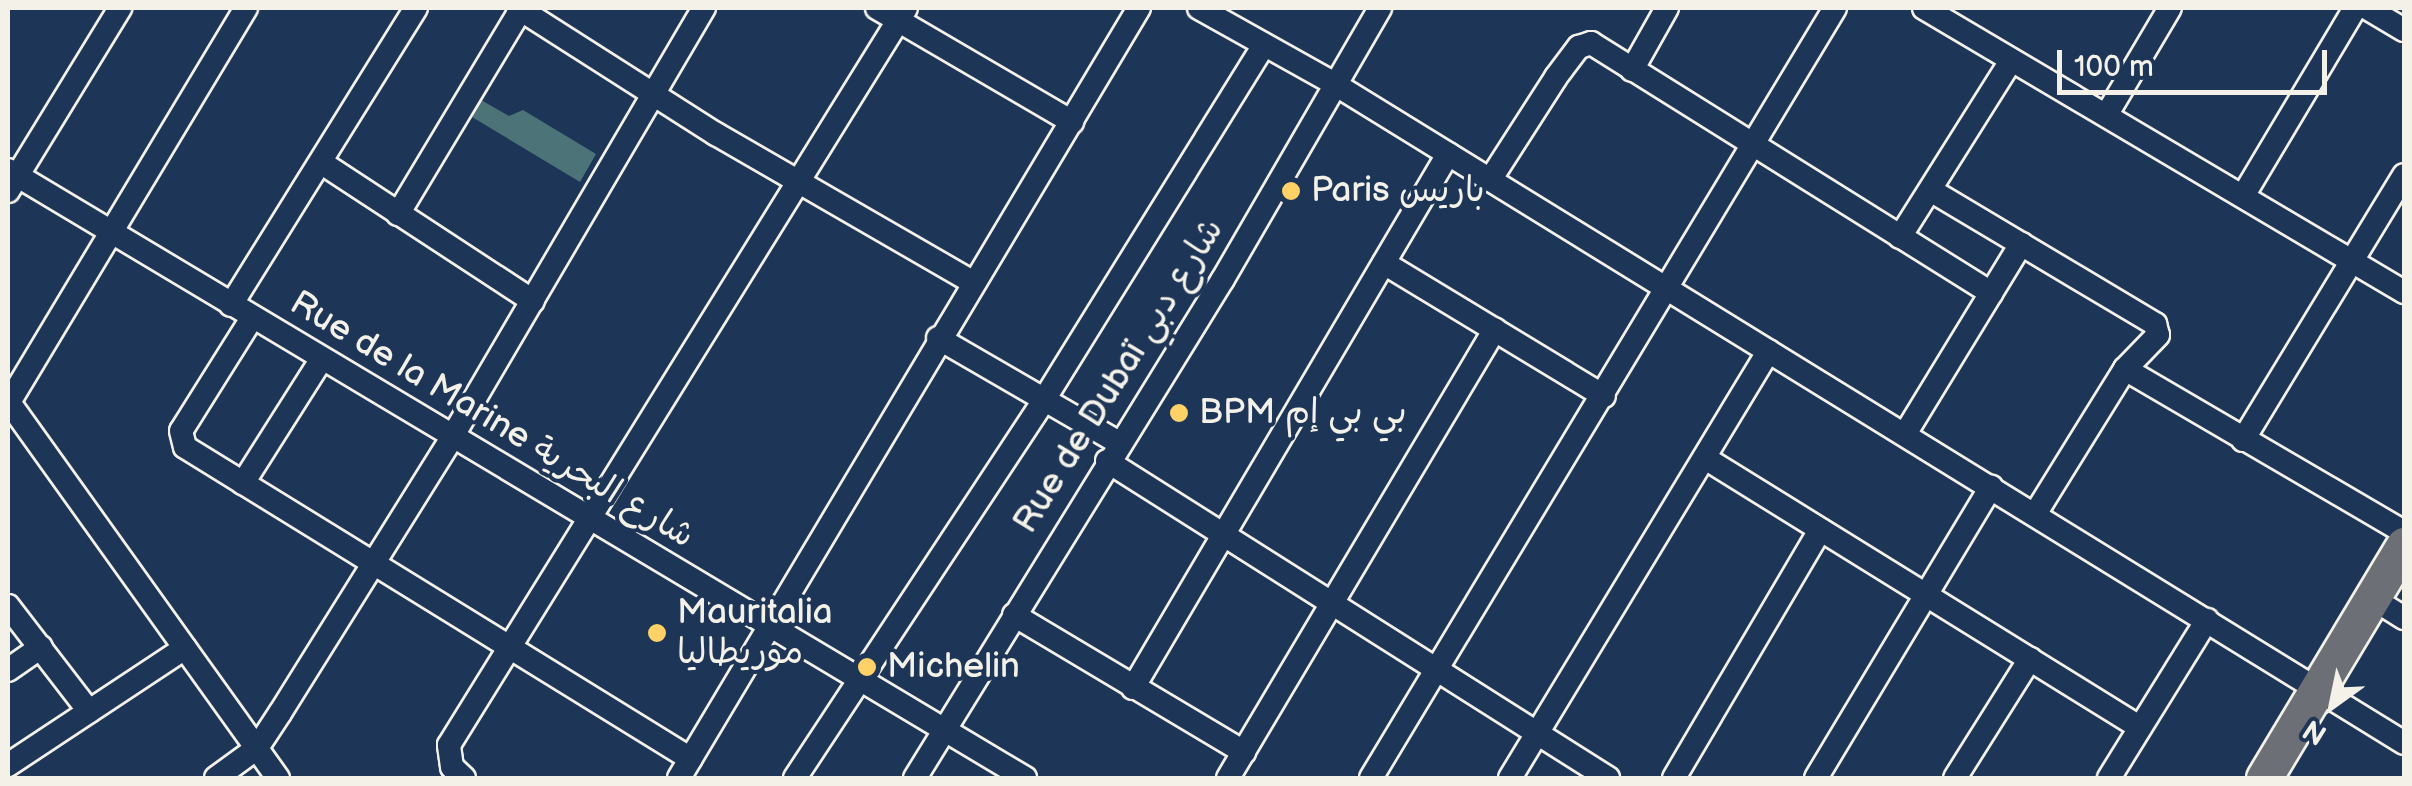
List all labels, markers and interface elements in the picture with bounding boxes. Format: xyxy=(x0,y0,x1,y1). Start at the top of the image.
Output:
scale bar xyxy=(2062,30,2332,92)
text: 100 m xyxy=(2074,49,2154,85)
place label: Paris باريس xyxy=(1311,170,1485,212)
marker: Paris باريس xyxy=(1280,180,1302,202)
street label: Rue de Dubaï شارع دبي xyxy=(1005,211,1233,541)
street label: Rue de la Marine شارع البحرية xyxy=(282,282,702,558)
place label: BPM بي بي إم xyxy=(1199,392,1407,434)
marker: BPM بي بي إم xyxy=(1168,402,1190,424)
place label: Mauritalia موريطاليا xyxy=(677,592,833,674)
marker: Mauritalia موريطاليا xyxy=(646,622,668,644)
place label: Michelin xyxy=(887,646,1020,688)
marker: Michelin xyxy=(856,656,878,678)
north arrow xyxy=(2282,656,2382,756)
text: N xyxy=(2298,712,2333,751)

